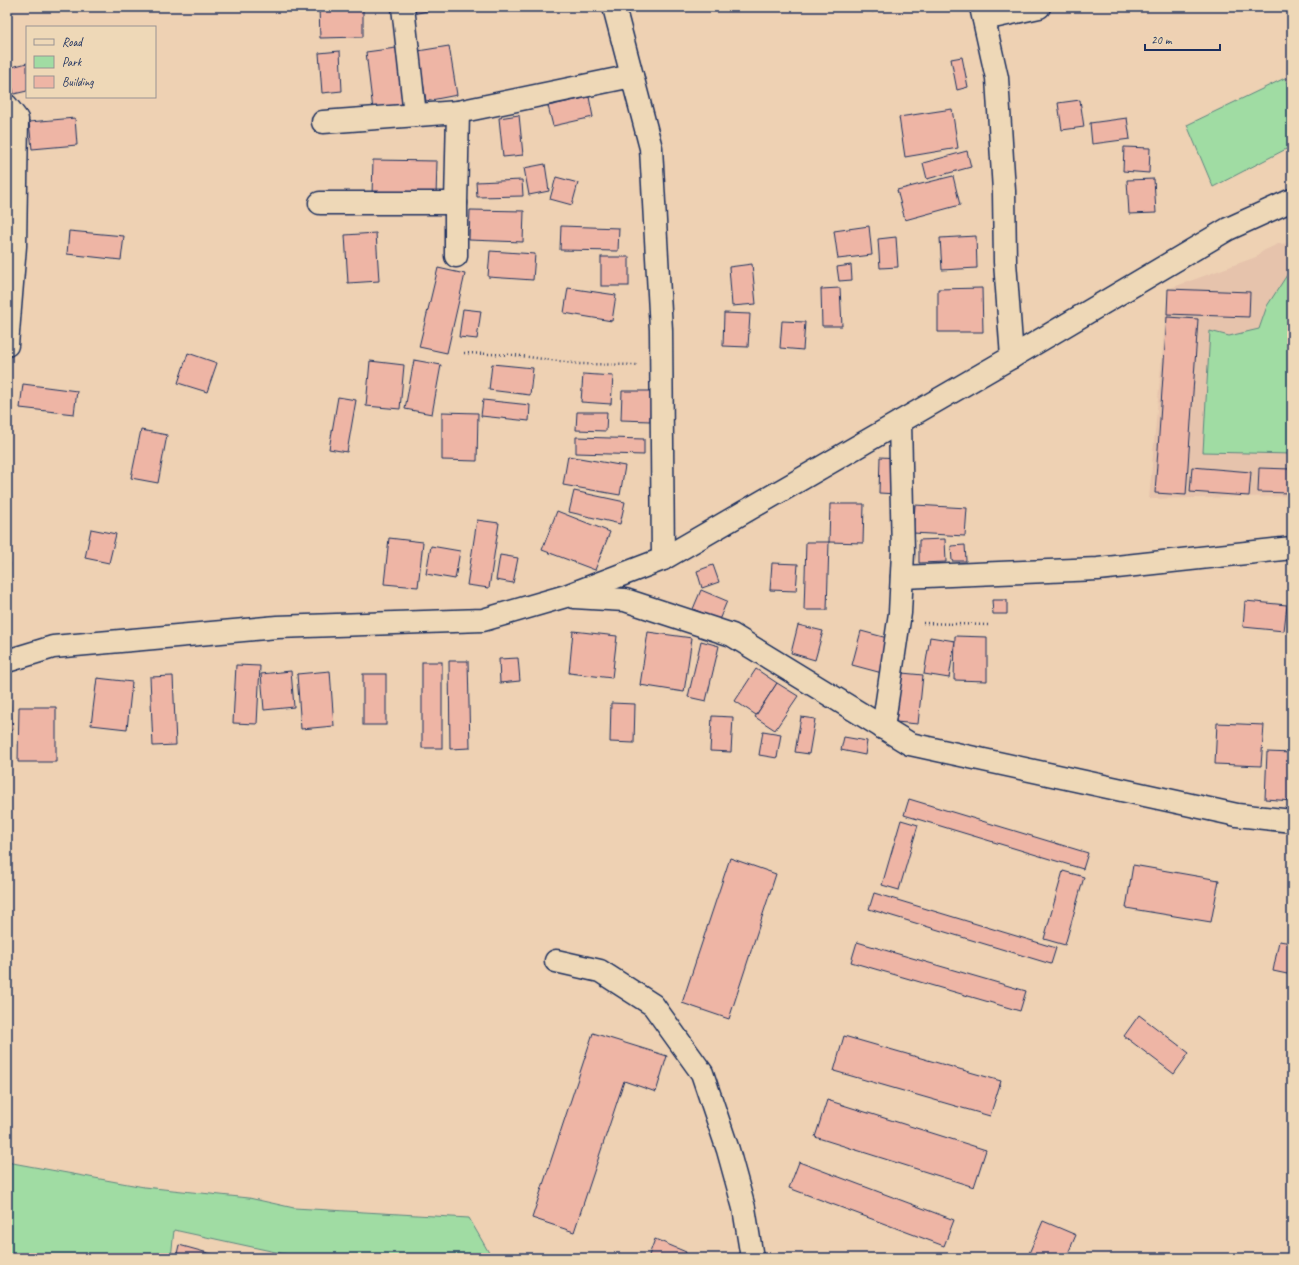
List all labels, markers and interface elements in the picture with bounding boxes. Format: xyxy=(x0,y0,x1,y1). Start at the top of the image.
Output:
legend xyxy=(26,26,156,98)
scale bar xyxy=(1145,26,1220,52)
text: 20 m xyxy=(1151,32,1173,48)
text: Road xyxy=(62,34,84,50)
text: Park xyxy=(62,54,83,70)
text: Building xyxy=(62,74,94,90)

